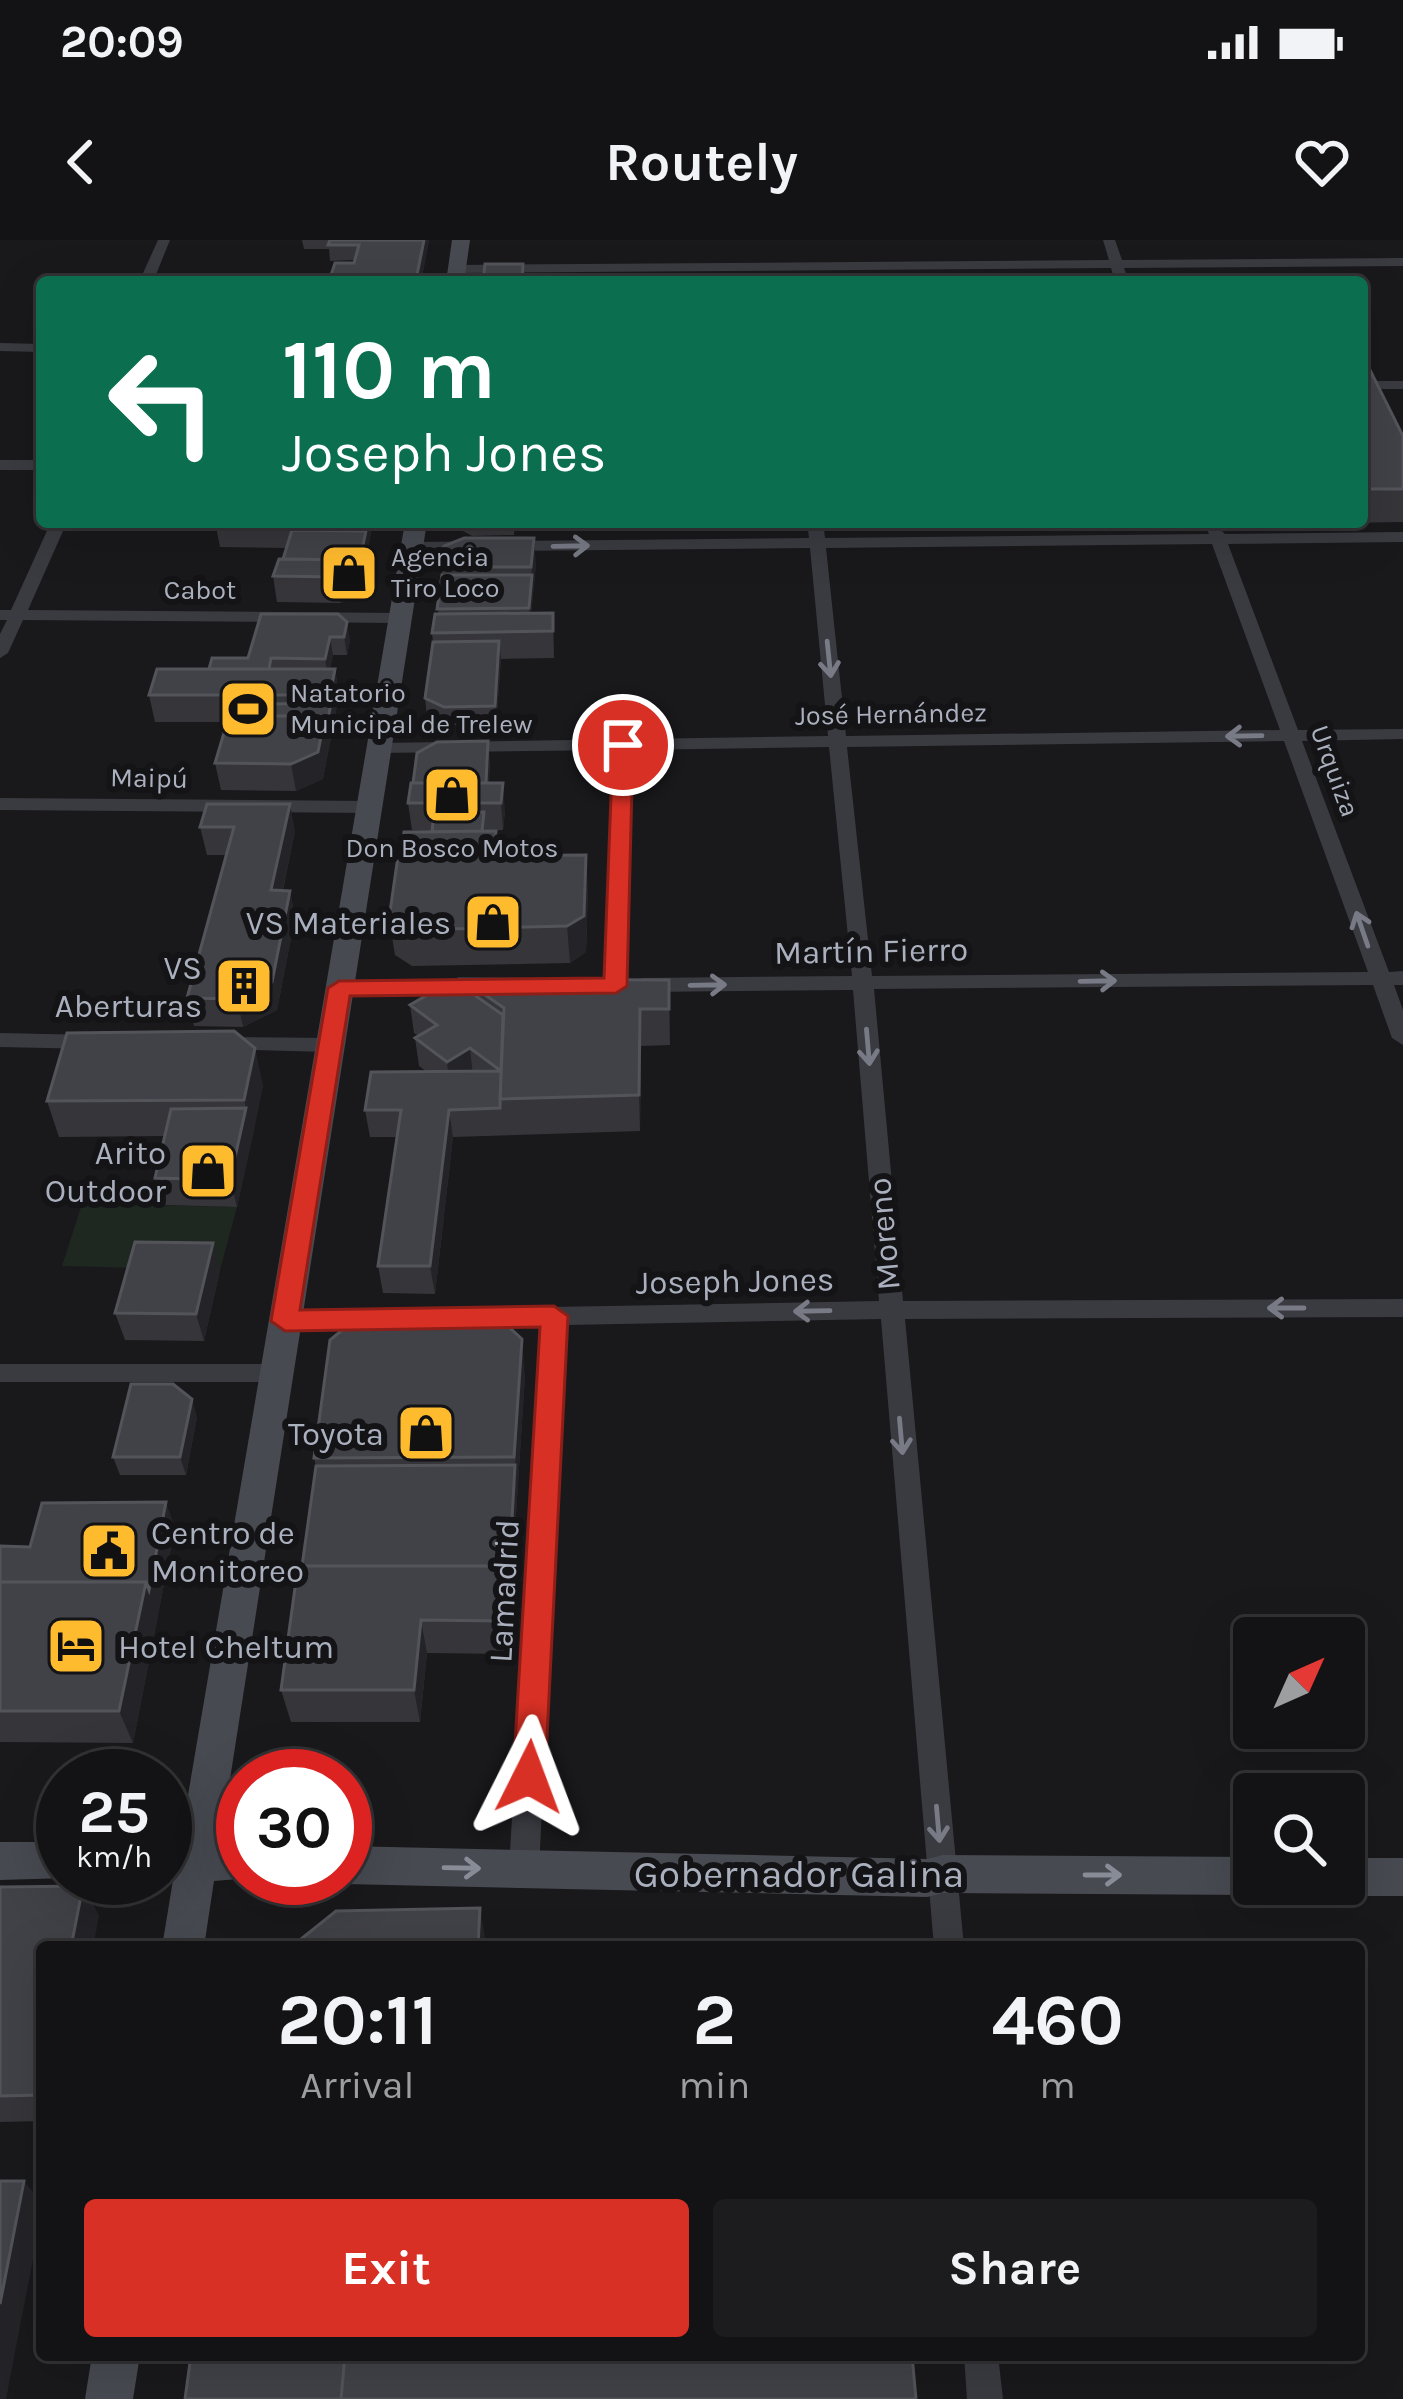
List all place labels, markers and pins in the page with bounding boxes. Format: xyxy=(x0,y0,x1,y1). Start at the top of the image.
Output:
place label: Agencia Tiro Loco xyxy=(391,541,500,604)
shop icon: Agencia Tiro Loco xyxy=(318,542,380,604)
place label: Natatorio Municipal de Trelew xyxy=(290,677,533,740)
sports icon: Natatorio Municipal de Trelew xyxy=(217,678,279,740)
pin xyxy=(572,694,674,796)
shop icon: Don Bosco Motos xyxy=(421,764,483,826)
place label: Don Bosco Motos xyxy=(346,832,558,864)
shop icon: VS Materiales xyxy=(462,891,524,953)
place label: VS Materiales xyxy=(246,904,451,942)
place label: VS Aberturas xyxy=(55,949,202,1025)
building icon: VS Aberturas xyxy=(213,955,275,1017)
place label: Arito Outdoor xyxy=(45,1134,166,1210)
shop icon: Arito Outdoor xyxy=(177,1140,239,1202)
shop icon: Toyota xyxy=(395,1402,457,1464)
place label: Toyota xyxy=(288,1415,384,1453)
place label: Centro de Monitoreo xyxy=(151,1514,304,1590)
public building icon: Centro de Monitoreo xyxy=(78,1520,140,1582)
hotel icon: Hotel Cheltum xyxy=(45,1615,107,1677)
place label: Hotel Cheltum xyxy=(118,1628,334,1666)

